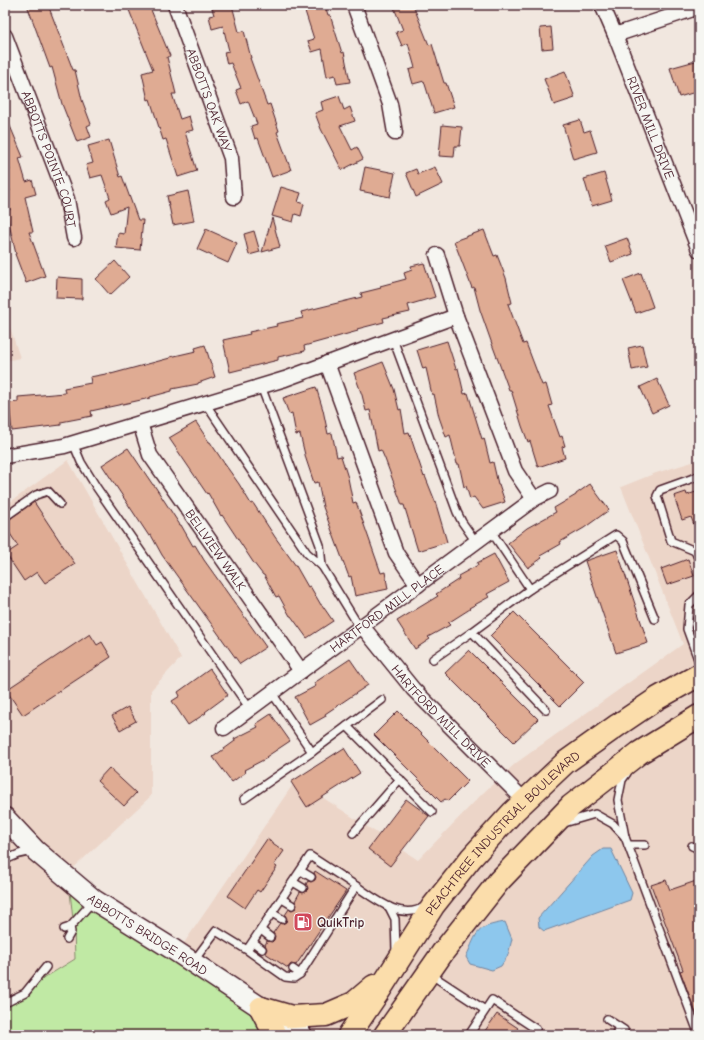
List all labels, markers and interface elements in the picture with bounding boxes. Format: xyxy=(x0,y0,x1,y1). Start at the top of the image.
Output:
street label: ABBOTTS OAK WAY xyxy=(184,46,236,154)
street label: RIVER MILL DRIVE xyxy=(624,74,678,181)
street label: ABBOTTS POINTE COURT xyxy=(19,88,80,229)
street label: BELLVIEW WALK xyxy=(183,506,250,594)
street label: HARTFORD MILL PLACE xyxy=(327,561,446,655)
street label: HARTFORD MILL DRIVE xyxy=(389,661,494,770)
street label: PEACHTREE INDUSTRIAL BOULEVARD xyxy=(422,747,582,918)
street label: ABBOTTS BRIDGE ROAD xyxy=(85,891,211,978)
fuel station icon: QuikTrip xyxy=(292,911,314,933)
place label: QuikTrip xyxy=(317,915,364,930)

